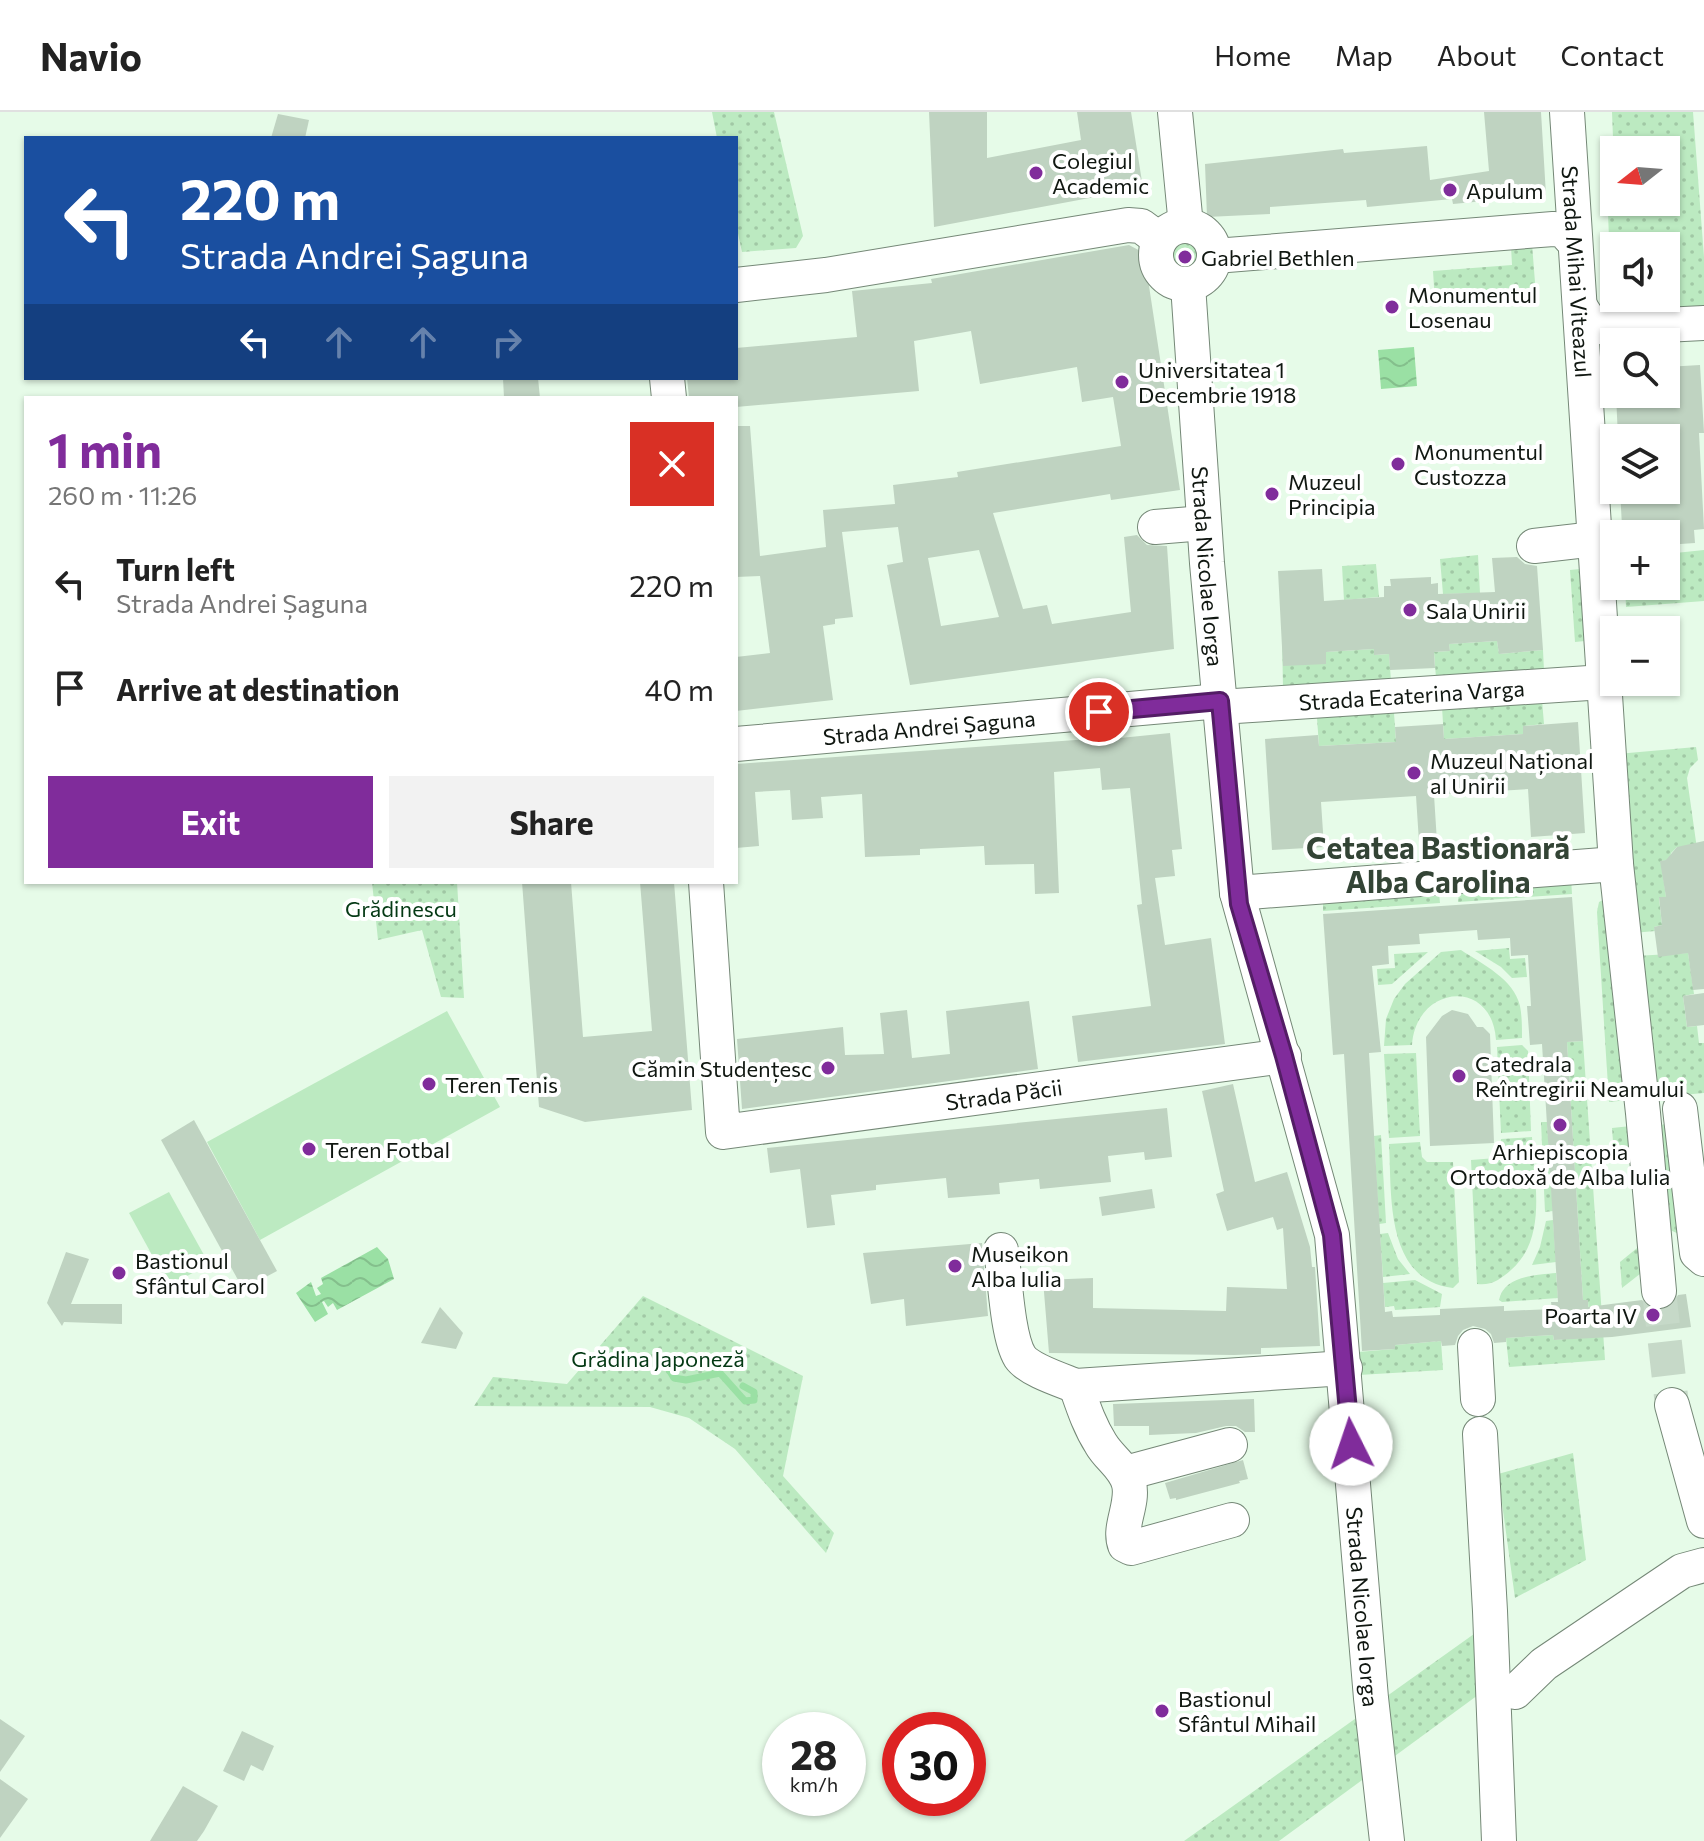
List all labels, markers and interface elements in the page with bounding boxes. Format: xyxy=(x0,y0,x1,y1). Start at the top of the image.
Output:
text: Navio xyxy=(40,32,142,79)
text: Home xyxy=(1214,38,1291,72)
text: Map xyxy=(1335,38,1393,72)
text: About xyxy=(1437,38,1517,72)
text: Contact xyxy=(1561,38,1664,72)
north arrow xyxy=(1600,136,1680,216)
map controls xyxy=(1600,136,1680,696)
place label: Colegiul Academic xyxy=(1052,147,1149,199)
text: 220 m xyxy=(180,163,340,232)
marker: Colegiul Academic xyxy=(1027,164,1045,182)
street label: Strada Mihai Viteazul xyxy=(1557,165,1598,379)
icon: left xyxy=(48,168,152,272)
place label: Apulum xyxy=(1466,177,1544,204)
marker: Apulum xyxy=(1441,181,1459,199)
text: Strada Andrei Șaguna xyxy=(180,232,529,276)
button: sound xyxy=(1600,232,1680,312)
place label: Gabriel Bethlen xyxy=(1201,244,1355,271)
marker: Gabriel Bethlen xyxy=(1176,248,1194,266)
place label: Monumentul Losenau xyxy=(1408,281,1537,333)
marker: Monumentul Losenau xyxy=(1383,298,1401,316)
icon: left xyxy=(233,320,277,364)
icon: ahead xyxy=(317,320,361,364)
icon: ahead xyxy=(401,320,445,364)
icon: right xyxy=(485,320,529,364)
button: search xyxy=(1600,328,1680,408)
place label: Universitatea 1 Decembrie 1918 xyxy=(1138,356,1296,408)
marker: Universitatea 1 Decembrie 1918 xyxy=(1113,373,1131,391)
text: 1 min xyxy=(48,419,162,478)
button: close xyxy=(630,422,714,506)
button: layers xyxy=(1600,424,1680,504)
place label: Monumentul Custozza xyxy=(1414,438,1543,490)
marker: Monumentul Custozza xyxy=(1389,455,1407,473)
street label: Strada Nicolae Iorga xyxy=(1187,465,1230,668)
place label: Muzeul Principia xyxy=(1288,468,1376,520)
text: 260 m · 11:26 xyxy=(48,479,197,510)
marker: Muzeul Principia xyxy=(1263,485,1281,503)
button: + xyxy=(1600,520,1680,600)
text: Turn left xyxy=(116,550,235,587)
icon: left xyxy=(48,562,92,606)
text: 220 m xyxy=(629,566,714,603)
text: Strada Andrei Șaguna xyxy=(116,587,368,618)
place label: Sala Unirii xyxy=(1426,597,1526,624)
marker: Sala Unirii xyxy=(1401,601,1419,619)
button: − xyxy=(1600,616,1680,696)
icon: arrive xyxy=(48,666,92,710)
text: Arrive at destination xyxy=(116,670,400,707)
text: 40 m xyxy=(645,670,714,707)
street label: Strada Ecaterina Varga xyxy=(1298,674,1526,715)
pin xyxy=(1065,678,1133,746)
icon: arrive xyxy=(1077,690,1121,734)
street label: Strada Andrei Șaguna xyxy=(822,704,1037,750)
place label: Muzeul Național al Unirii xyxy=(1430,747,1594,799)
marker: Muzeul Național al Unirii xyxy=(1405,764,1423,782)
button: Exit xyxy=(48,776,373,868)
button: Share xyxy=(389,776,714,868)
district label: Cetatea Bastionară Alba Carolina xyxy=(1306,828,1570,899)
park label: Grădinescu xyxy=(345,895,457,922)
place label: Catedrala Reîntregirii Neamului xyxy=(1475,1050,1685,1102)
place label: Cămin Studențesc xyxy=(632,1055,812,1083)
marker: Cămin Studențesc xyxy=(819,1059,837,1077)
marker: Catedrala Reîntregirii Neamului xyxy=(1450,1067,1468,1085)
place label: Teren Tenis xyxy=(445,1071,558,1098)
street label: Strada Păcii xyxy=(944,1073,1064,1115)
marker: Teren Tenis xyxy=(420,1075,438,1093)
marker: Arhiepiscopia Ortodoxă de Alba Iulia xyxy=(1551,1116,1569,1134)
place label: Teren Fotbal xyxy=(325,1136,450,1163)
place label: Arhiepiscopia Ortodoxă de Alba Iulia xyxy=(1450,1138,1670,1190)
marker: Teren Fotbal xyxy=(300,1140,318,1158)
place label: Museikon Alba Iulia xyxy=(971,1240,1069,1292)
place label: Bastionul Sfântul Carol xyxy=(135,1247,265,1299)
marker: Museikon Alba Iulia xyxy=(946,1257,964,1275)
marker: Bastionul Sfântul Carol xyxy=(110,1264,128,1282)
place label: Poarta IV xyxy=(1544,1302,1637,1329)
marker: Poarta IV xyxy=(1644,1306,1662,1324)
park label: Grădina Japoneză xyxy=(571,1345,745,1372)
position arrow xyxy=(1309,1402,1393,1486)
street label: Strada Nicolae Iorga xyxy=(1341,1506,1385,1708)
place label: Bastionul Sfântul Mihail xyxy=(1178,1685,1316,1737)
marker: Bastionul Sfântul Mihail xyxy=(1153,1702,1171,1720)
speed limit sign: 30 xyxy=(882,1712,986,1816)
text: 28 xyxy=(790,1729,838,1778)
text: km/h xyxy=(790,1772,838,1796)

